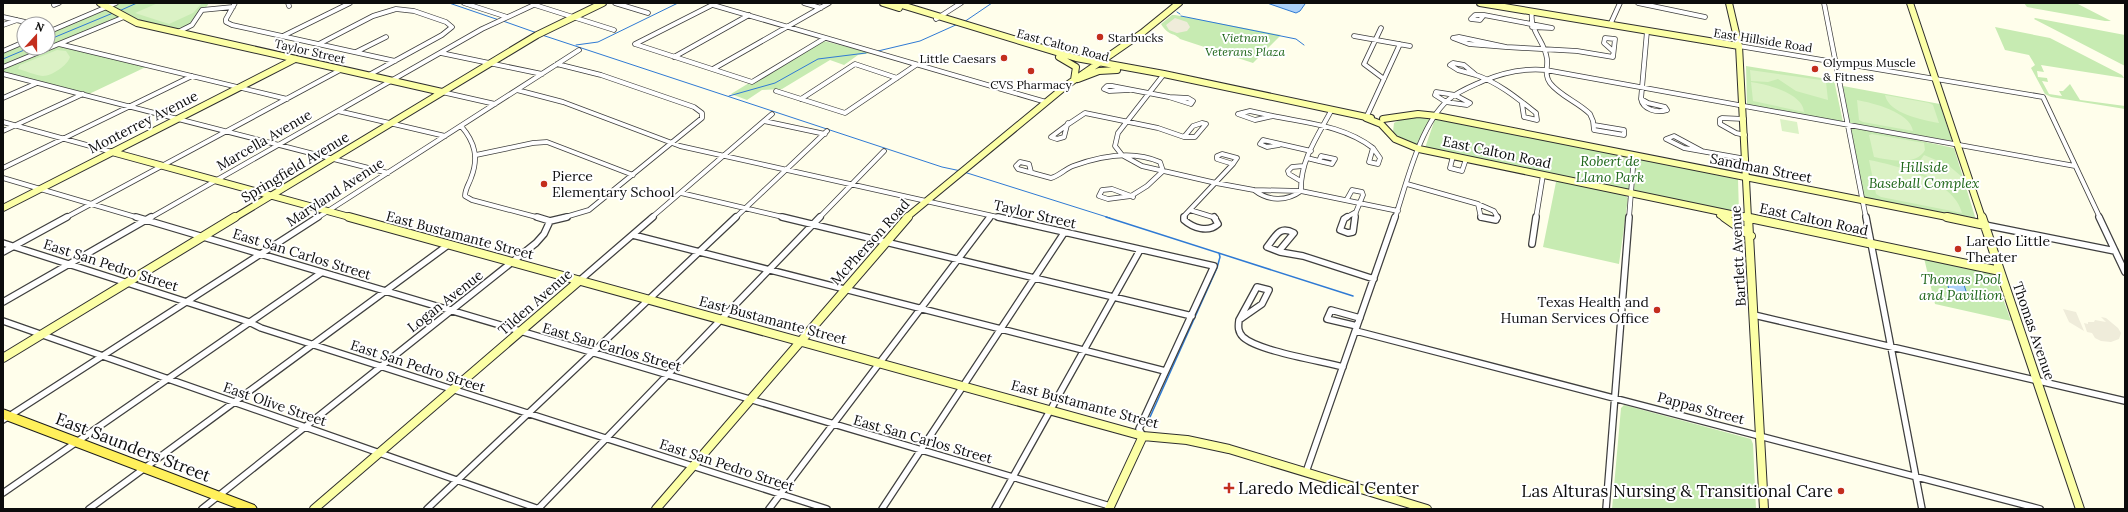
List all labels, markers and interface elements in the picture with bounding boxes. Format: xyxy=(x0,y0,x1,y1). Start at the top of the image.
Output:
north arrow xyxy=(16,16,56,56)
text: N xyxy=(33,19,47,35)
street label: East Calton Road xyxy=(1015,25,1111,65)
street label: East Hillside Road xyxy=(1713,25,1813,55)
place label: Starbucks xyxy=(1108,30,1164,45)
park label: Vietnam Veterans Plaza xyxy=(1205,30,1285,59)
marker: Starbucks xyxy=(1095,32,1105,42)
street label: Taylor Street xyxy=(273,36,347,67)
place label: Little Caesars xyxy=(920,51,996,66)
marker: Little Caesars xyxy=(999,53,1009,63)
place label: Olympus Muscle & Fitness xyxy=(1823,55,1916,84)
marker: Olympus Muscle & Fitness xyxy=(1810,64,1820,74)
marker: CVS Pharmacy xyxy=(1026,66,1036,76)
place label: CVS Pharmacy xyxy=(990,77,1072,92)
street label: Monterrey Avenue xyxy=(85,86,201,157)
street label: Marcella Avenue xyxy=(213,105,315,175)
street label: Springfield Avenue xyxy=(238,127,353,206)
street label: East Calton Road xyxy=(1441,132,1553,172)
street label: Sandman Street xyxy=(1708,149,1814,187)
park label: Robert de Llano Park xyxy=(1576,152,1644,186)
street label: Maryland Avenue xyxy=(283,154,388,230)
park label: Hillside Baseball Complex xyxy=(1869,158,1980,192)
place label: Pierce Elementary School xyxy=(552,167,675,201)
marker: Pierce Elementary School xyxy=(539,179,549,189)
street label: McPherson Road xyxy=(827,195,913,289)
street label: Taylor Street xyxy=(992,196,1079,232)
street label: East Calton Road xyxy=(1758,199,1870,239)
street label: Bartlett Avenue xyxy=(1726,205,1750,307)
street label: East Bustamante Street xyxy=(384,207,536,264)
street label: East San Carlos Street xyxy=(231,224,374,284)
place label: Laredo Little Theater xyxy=(1966,232,2050,266)
street label: East San Pedro Street xyxy=(41,235,181,295)
marker: Laredo Little Theater xyxy=(1953,244,1963,254)
street label: Tilden Avenue xyxy=(494,265,576,339)
street label: Logan Avenue xyxy=(404,266,487,336)
park label: Thomas Pool and Pavillion xyxy=(1919,270,2003,304)
street label: Thomas Avenue xyxy=(2009,279,2059,383)
street label: East Bustamante Street xyxy=(697,292,849,349)
place label: Texas Health and Human Services Office xyxy=(1501,293,1649,327)
marker: Texas Health and Human Services Office xyxy=(1652,305,1662,315)
street label: East San Carlos Street xyxy=(540,319,684,376)
street label: East San Pedro Street xyxy=(348,336,488,396)
street label: East Bustamante Street xyxy=(1009,376,1161,433)
street label: East Olive Street xyxy=(221,378,330,430)
street label: Pappas Street xyxy=(1655,388,1747,428)
street label: East Saunders Street xyxy=(52,407,214,487)
street label: East San Carlos Street xyxy=(851,411,995,468)
street label: East San Pedro Street xyxy=(657,435,797,495)
place label: Laredo Medical Center xyxy=(1238,477,1419,499)
place label: Las Alturas Nursing & Transitional Care xyxy=(1521,480,1833,502)
marker: Laredo Medical Center xyxy=(1223,482,1235,494)
marker: Las Alturas Nursing & Transitional Care xyxy=(1836,486,1846,496)

